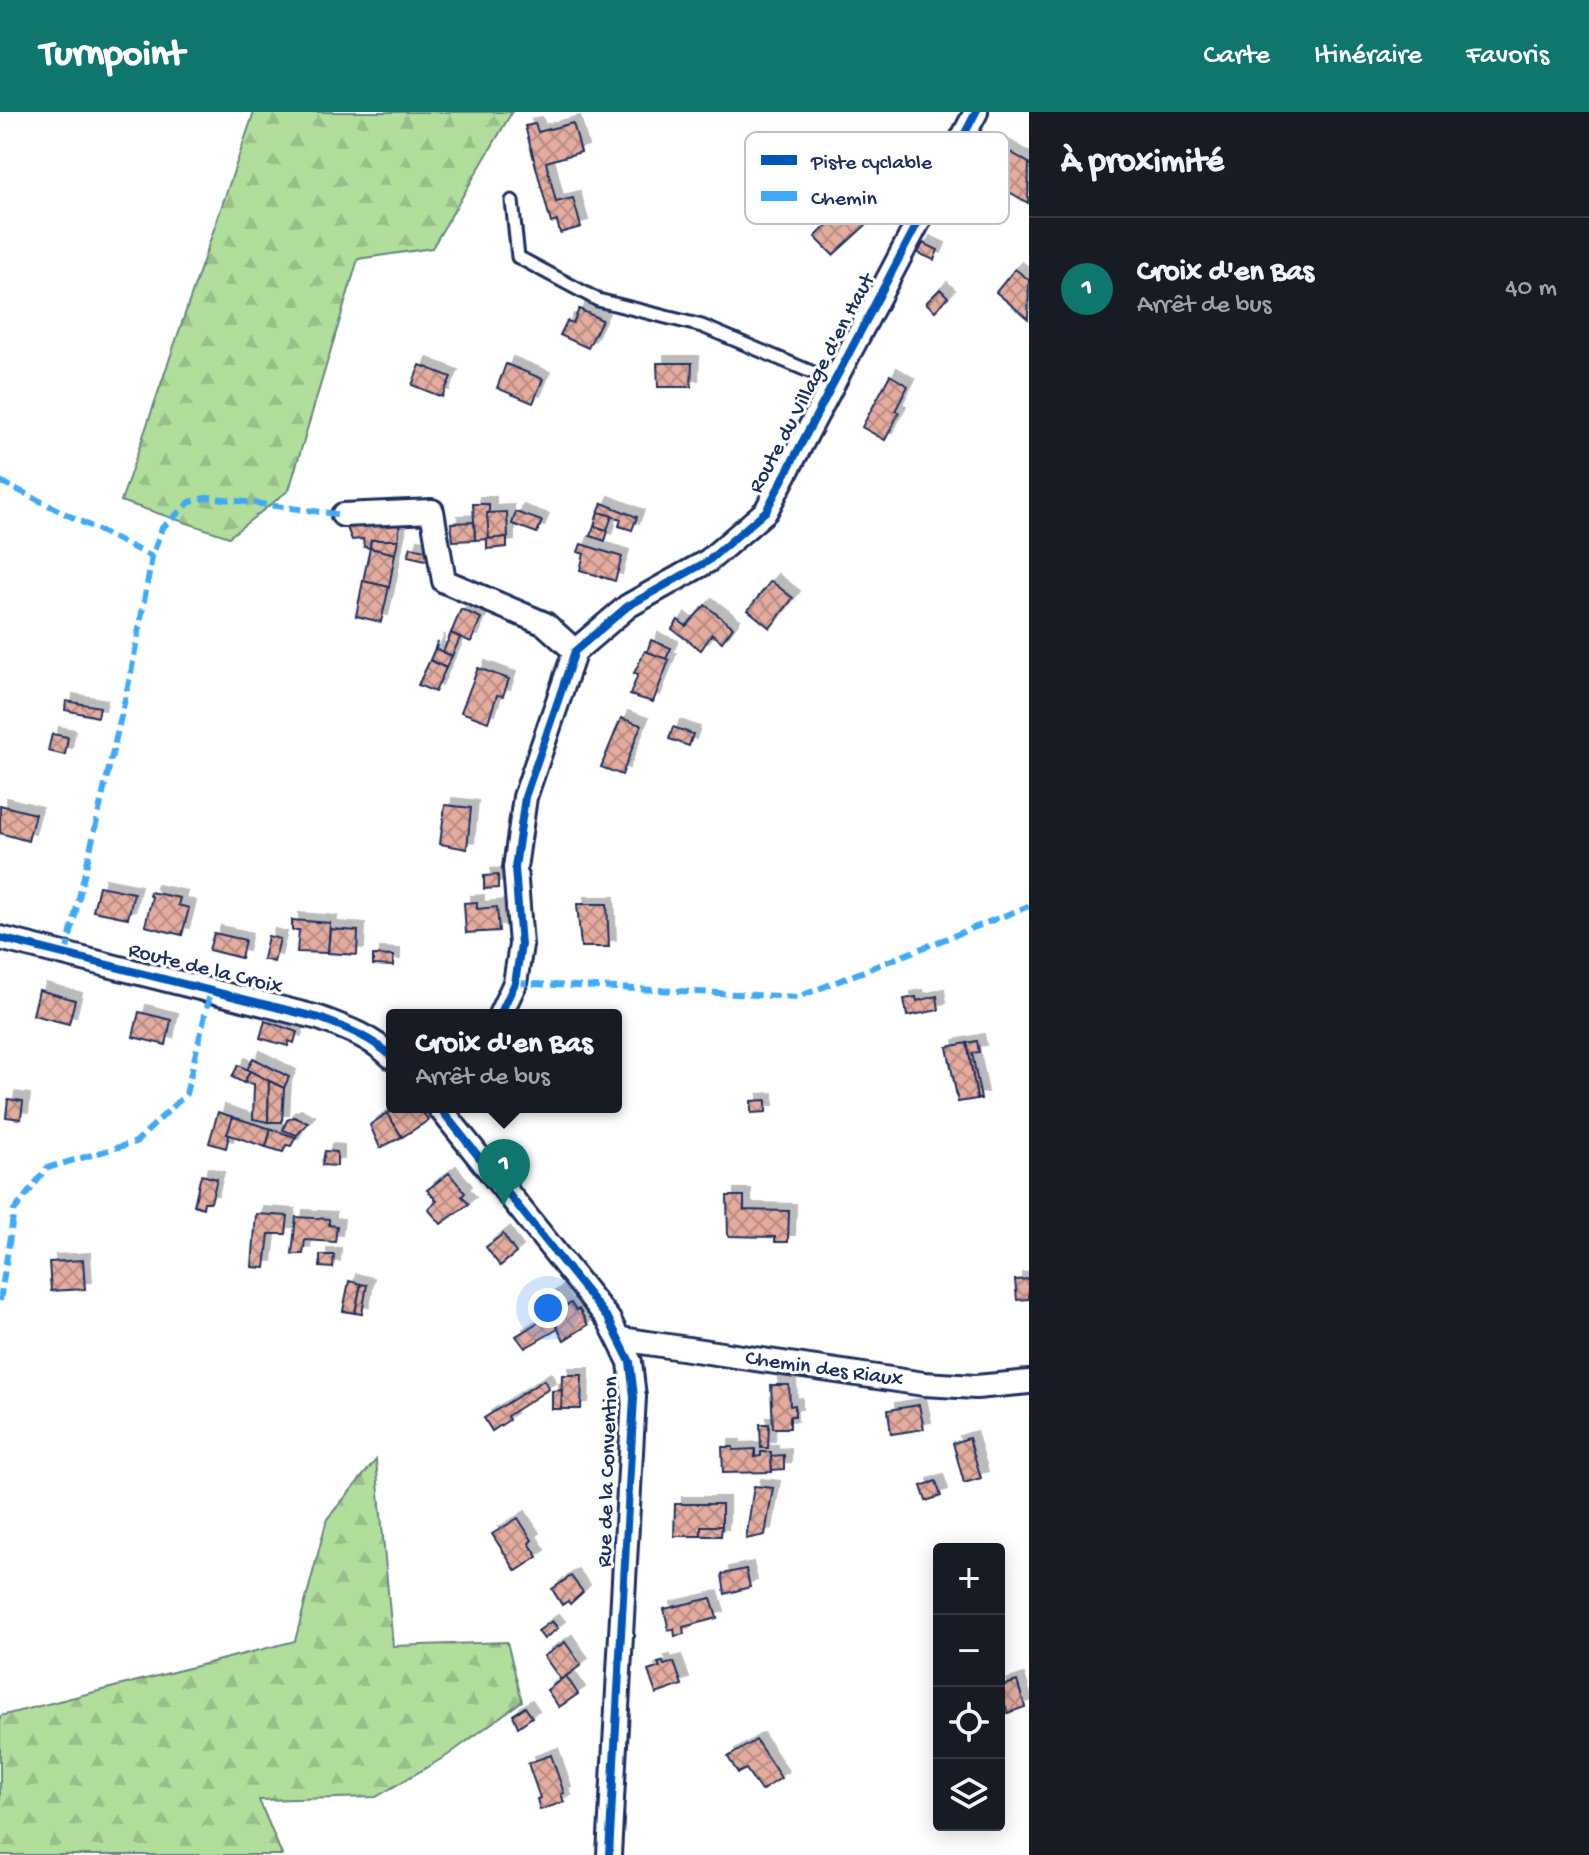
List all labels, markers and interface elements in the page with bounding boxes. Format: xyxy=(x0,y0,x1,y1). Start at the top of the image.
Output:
text: Turnpoint xyxy=(40,34,184,78)
text: Carte xyxy=(1204,40,1270,73)
text: Itinéraire xyxy=(1314,40,1422,73)
text: Favoris xyxy=(1466,40,1549,73)
legend xyxy=(745,132,1009,224)
text: À proximité xyxy=(1061,144,1224,184)
text: Piste cyclable xyxy=(810,151,933,177)
text: Chemin xyxy=(811,187,877,213)
text: Croix d'en Bas xyxy=(1137,256,1314,291)
street label: Route du Village d'en Haut xyxy=(744,268,883,498)
text: 1 xyxy=(1082,274,1092,305)
text: 40 m xyxy=(1505,274,1557,305)
text: Arrêt de bus xyxy=(1137,291,1271,322)
street label: Route de la Croix xyxy=(125,938,285,1002)
popup xyxy=(386,1009,622,1113)
text: Croix d'en Bas xyxy=(416,1028,592,1063)
text: Arrêt de bus xyxy=(416,1063,550,1094)
pin: 1 xyxy=(478,1139,530,1205)
your location xyxy=(528,1288,568,1328)
street label: Chemin des Riaux xyxy=(743,1346,905,1394)
street label: Rue de la Convention xyxy=(593,1376,625,1568)
map controls xyxy=(933,1543,1005,1831)
button: + xyxy=(933,1543,1005,1615)
button: − xyxy=(933,1615,1005,1687)
button: locate xyxy=(933,1687,1005,1759)
button: layers xyxy=(933,1759,1005,1831)

